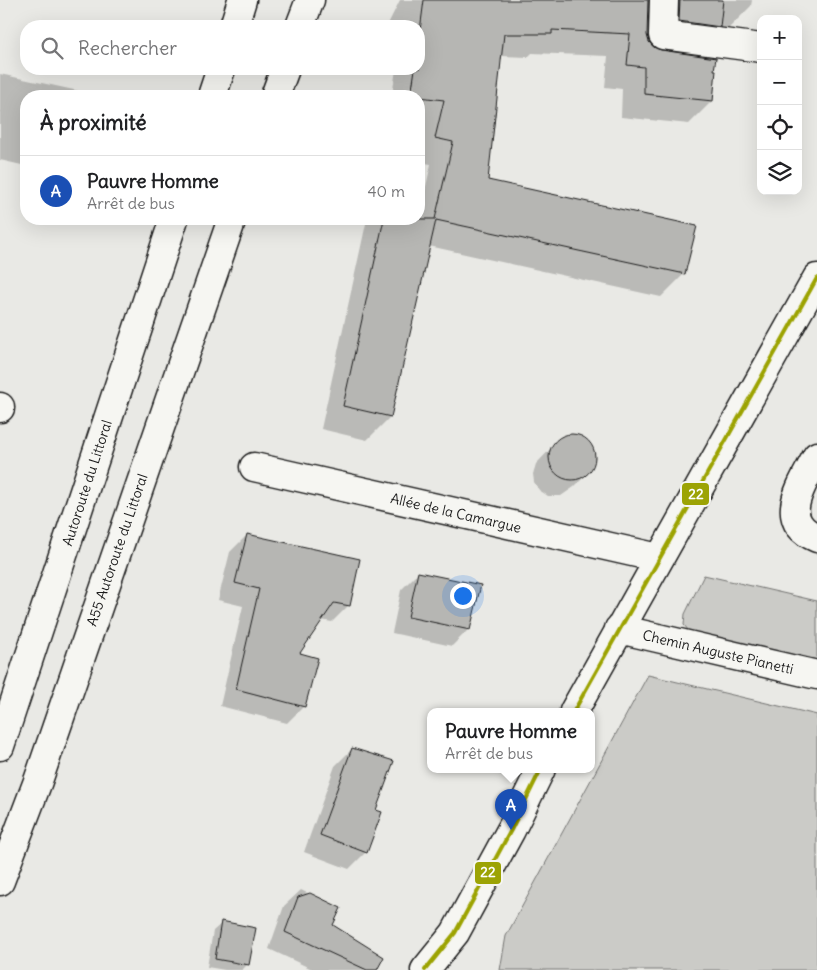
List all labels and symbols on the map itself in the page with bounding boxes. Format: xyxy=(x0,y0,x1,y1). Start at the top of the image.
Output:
street label: Autoroute du Littoral xyxy=(58,418,116,548)
street label: A55 Autoroute du Littoral xyxy=(82,472,152,628)
line badge: 22 xyxy=(681,482,710,506)
text: 22 xyxy=(688,485,704,503)
street label: Allée de la Camargue xyxy=(389,489,523,537)
your location xyxy=(450,583,476,609)
street label: Chemin Auguste Pianetti xyxy=(641,626,795,678)
pin: A xyxy=(495,789,527,830)
line badge: 22 xyxy=(474,861,502,885)
text: 22 xyxy=(480,863,496,881)

